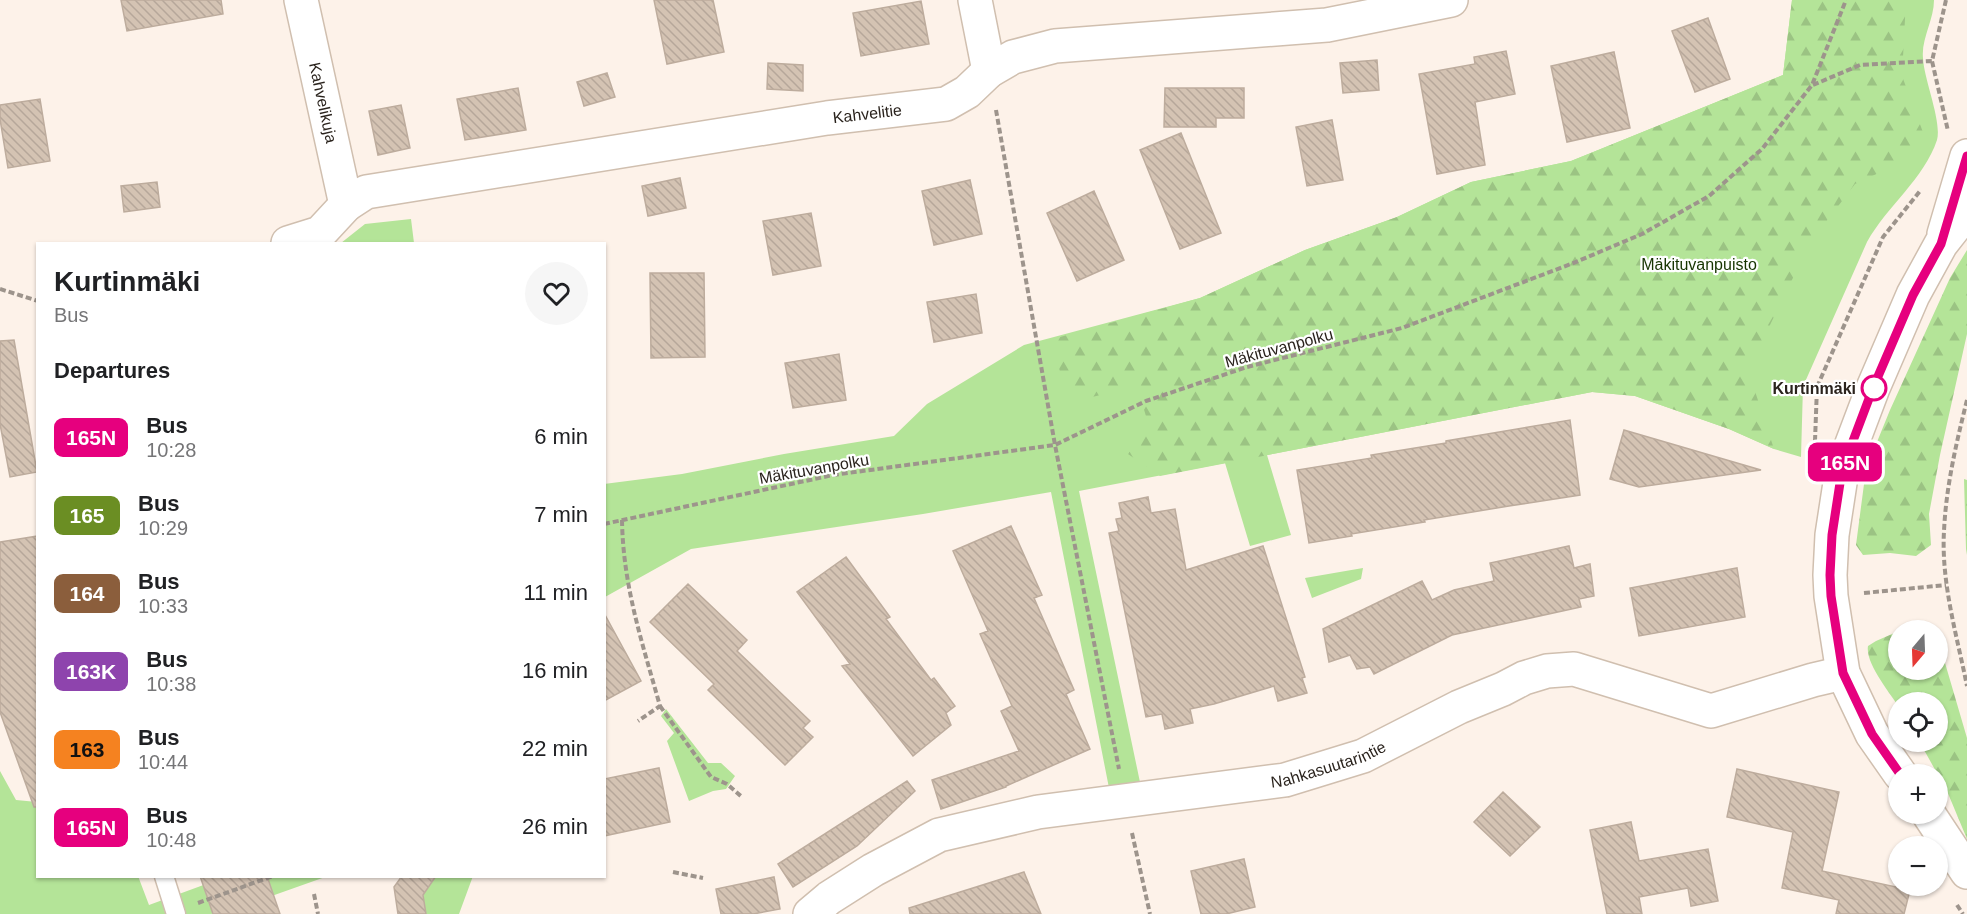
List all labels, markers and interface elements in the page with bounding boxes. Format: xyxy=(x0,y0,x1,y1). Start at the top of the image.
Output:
street label: Kahvelikuja xyxy=(306,61,341,144)
street label: Kahvelitie xyxy=(832,101,903,126)
park label: Mäkituvanpuisto xyxy=(1641,256,1757,273)
button: heart xyxy=(525,262,588,325)
text: Kurtinmäki xyxy=(54,266,200,297)
text: Bus xyxy=(54,304,88,326)
street label: Mäkituvanpolku xyxy=(1223,325,1335,371)
text: Departures xyxy=(54,358,170,383)
marker: Kurtinmäki xyxy=(1861,375,1887,401)
place label: Kurtinmäki xyxy=(1772,380,1856,397)
text: Bus xyxy=(146,413,188,438)
text: 6 min xyxy=(534,424,588,449)
text: 165N xyxy=(66,426,116,449)
text: 10:28 xyxy=(146,439,196,461)
line badge: 165N xyxy=(1803,442,1887,482)
street label: Mäkituvanpolku xyxy=(758,451,870,487)
text: 165N xyxy=(1820,451,1870,474)
text: Bus xyxy=(138,491,180,516)
text: 7 min xyxy=(534,502,588,527)
text: 165 xyxy=(69,504,105,527)
text: 10:29 xyxy=(138,517,188,539)
text: Bus xyxy=(138,569,180,594)
text: 11 min xyxy=(524,580,588,605)
text: 164 xyxy=(69,582,105,605)
text: 10:33 xyxy=(138,595,188,617)
north arrow xyxy=(1888,620,1948,680)
map controls xyxy=(1888,620,1948,896)
text: Bus xyxy=(146,647,188,672)
text: 16 min xyxy=(522,658,588,683)
text: 163K xyxy=(66,660,116,683)
text: 10:38 xyxy=(146,673,196,695)
button: locate xyxy=(1888,692,1948,752)
text: Bus xyxy=(138,725,180,750)
text: 22 min xyxy=(522,736,588,761)
street label: Nahkasuutarintie xyxy=(1270,737,1388,790)
text: 163 xyxy=(69,738,105,761)
text: 10:44 xyxy=(138,751,188,773)
button: + xyxy=(1888,764,1948,824)
text: Bus xyxy=(146,803,188,828)
text: 26 min xyxy=(522,814,588,839)
text: 165N xyxy=(66,816,116,839)
text: 10:48 xyxy=(146,829,196,851)
button: − xyxy=(1888,836,1948,896)

